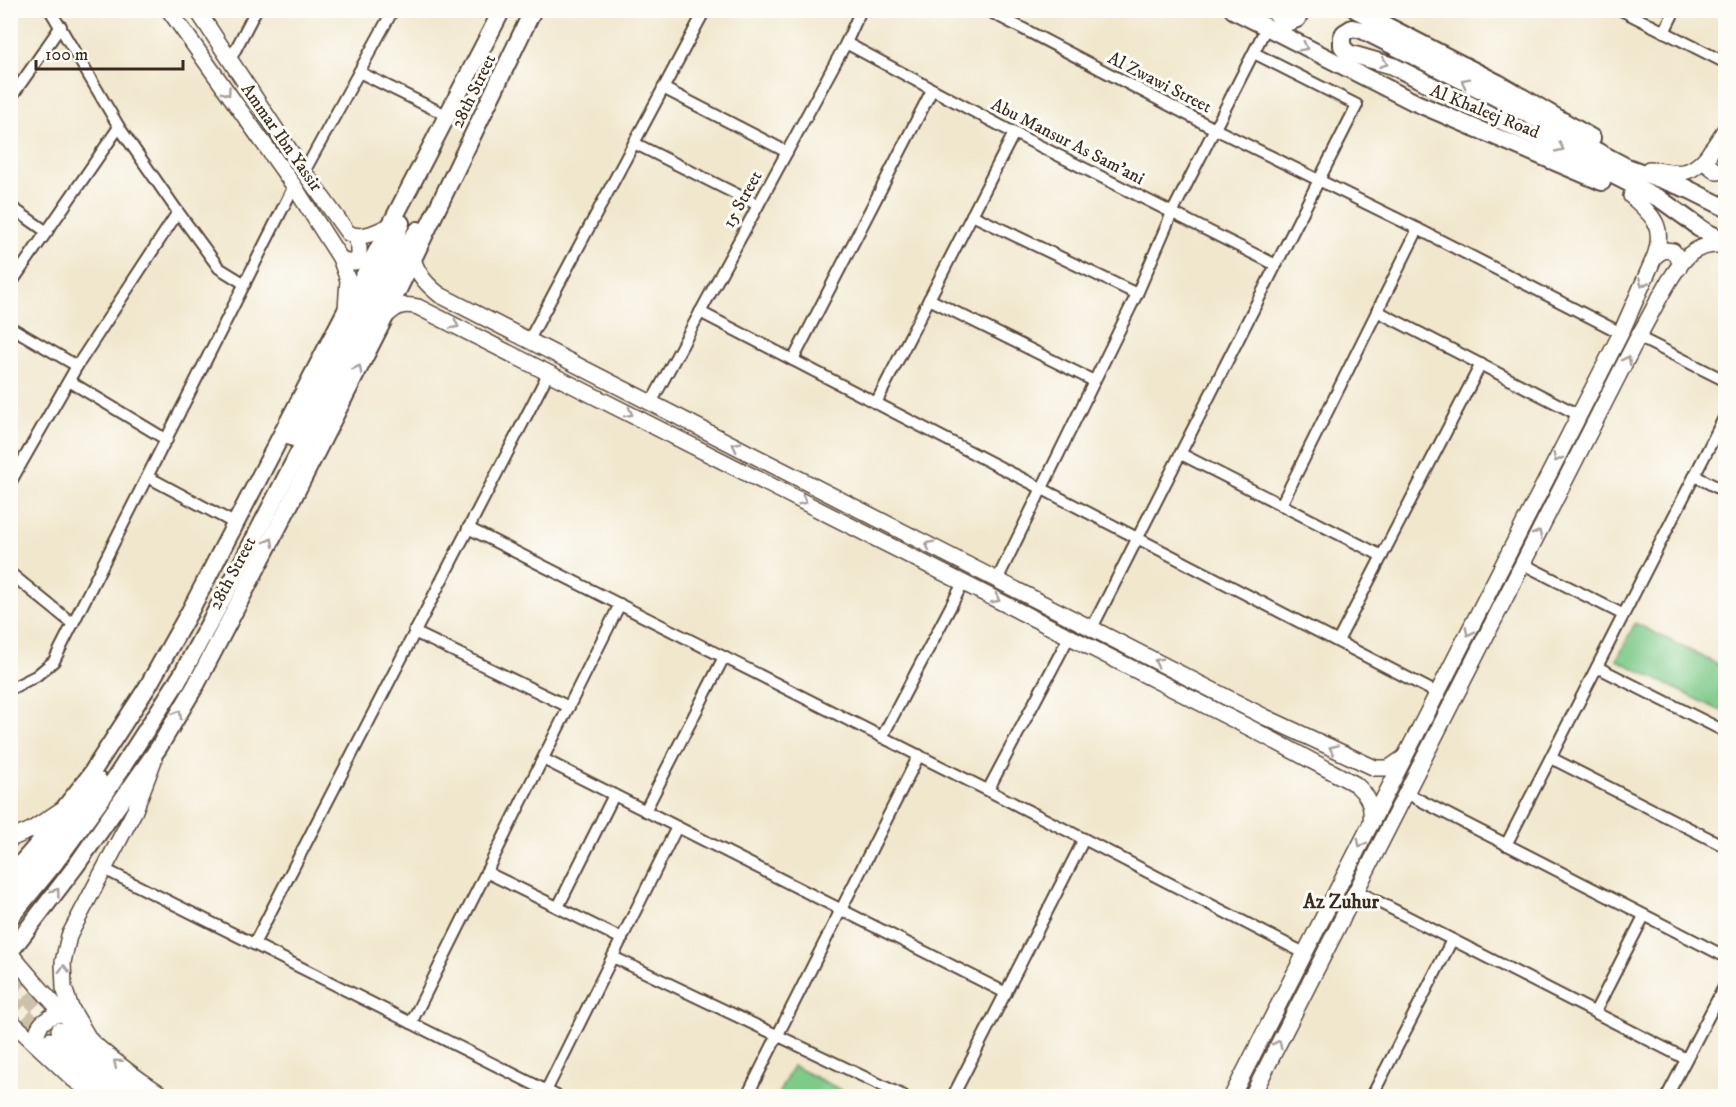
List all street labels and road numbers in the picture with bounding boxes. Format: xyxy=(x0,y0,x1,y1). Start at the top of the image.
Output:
street label: Al Zwawi Street xyxy=(1104,47,1215,119)
street label: 28th Street xyxy=(447,51,501,132)
street label: Ammar Ibn Yassir xyxy=(236,79,327,196)
street label: Al Khaleej Road xyxy=(1427,80,1543,144)
street label: Abu Mansur As Sam'ani xyxy=(987,94,1148,190)
street label: 15 Street xyxy=(718,167,768,232)
street label: 28th Street xyxy=(205,533,261,614)

